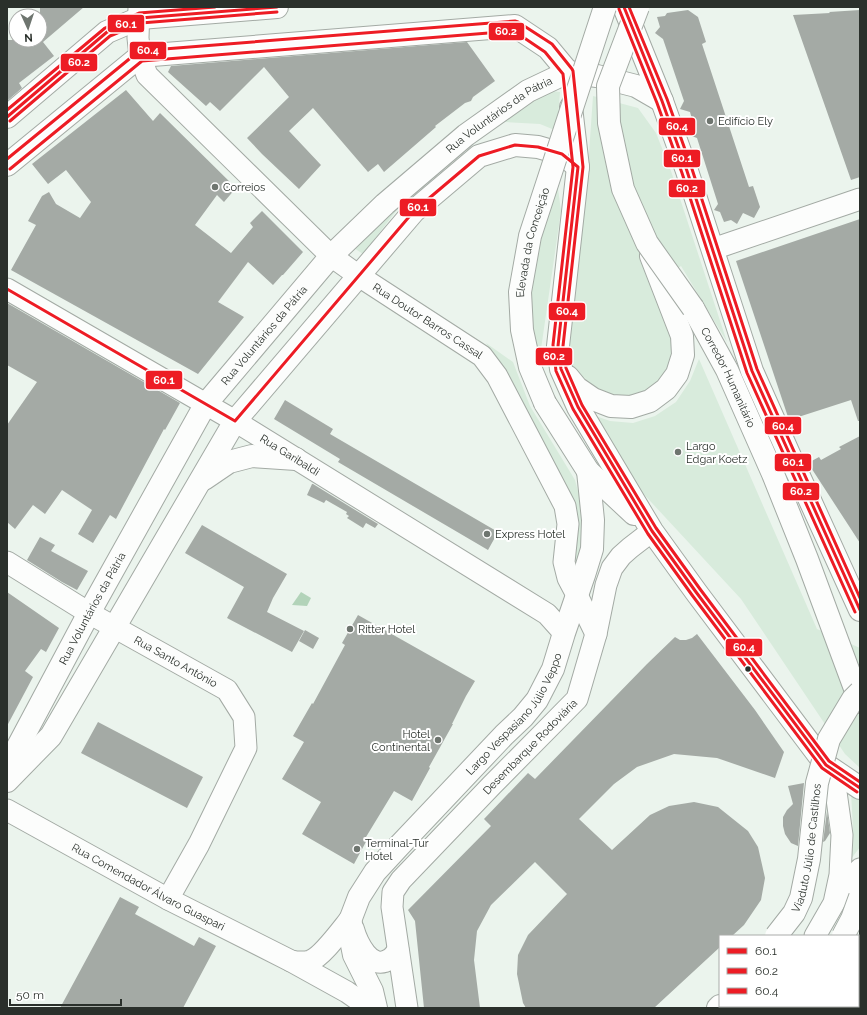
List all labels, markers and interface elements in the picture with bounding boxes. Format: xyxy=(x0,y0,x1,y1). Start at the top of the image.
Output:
north arrow xyxy=(8,8,48,48)
line badge: 60.1 xyxy=(107,14,145,33)
text: 60.1 xyxy=(115,18,137,31)
line badge: 60.2 xyxy=(488,22,525,41)
text: 60.2 xyxy=(495,25,517,38)
text: N xyxy=(24,31,33,44)
line badge: 60.4 xyxy=(129,41,167,60)
text: 60.4 xyxy=(137,44,159,57)
line badge: 60.2 xyxy=(60,53,98,72)
text: 60.2 xyxy=(68,56,90,69)
street label: Rua Voluntários da Pátria xyxy=(444,74,554,156)
place label: Edifício Ely xyxy=(718,115,773,128)
marker: Edifício Ely xyxy=(705,116,715,126)
line badge: 60.4 xyxy=(658,117,696,136)
text: 60.4 xyxy=(666,120,688,133)
line badge: 60.1 xyxy=(663,149,701,168)
text: 60.1 xyxy=(671,152,693,165)
line badge: 60.2 xyxy=(668,179,706,198)
place label: Correios xyxy=(223,181,265,194)
marker: Correios xyxy=(210,182,220,192)
text: 60.2 xyxy=(676,182,698,195)
street label: Elevada da Conceição xyxy=(514,185,553,298)
line badge: 60.1 xyxy=(399,198,437,217)
text: 60.1 xyxy=(407,201,429,214)
street label: Rua Doutor Barros Cassal xyxy=(370,281,485,362)
street label: Rua Voluntários da Pátria xyxy=(219,283,310,388)
line badge: 60.4 xyxy=(548,302,586,321)
text: 60.4 xyxy=(556,305,578,318)
street label: Corredor Humanitário xyxy=(698,325,758,430)
line badge: 60.2 xyxy=(535,347,573,366)
text: 60.2 xyxy=(543,350,565,363)
line badge: 60.1 xyxy=(145,370,183,390)
text: 60.1 xyxy=(153,374,175,387)
line badge: 60.4 xyxy=(764,416,802,435)
text: 60.4 xyxy=(772,420,794,433)
street label: Rua Garibaldi xyxy=(257,432,322,479)
place label: Largo Edgar Koetz xyxy=(686,440,748,466)
marker: Largo Edgar Koetz xyxy=(673,447,683,457)
line badge: 60.1 xyxy=(774,453,812,472)
text: 60.1 xyxy=(782,456,804,469)
line badge: 60.2 xyxy=(782,482,820,501)
text: 60.2 xyxy=(790,485,812,498)
place label: Express Hotel xyxy=(495,528,565,541)
marker: Express Hotel xyxy=(482,529,492,539)
street label: Rua Voluntários da Pátria xyxy=(57,550,129,667)
place label: Ritter Hotel xyxy=(358,623,415,636)
marker: Ritter Hotel xyxy=(345,624,355,634)
street label: Rua Santo Antônio xyxy=(132,633,220,691)
line badge: 60.4 xyxy=(725,638,763,657)
text: 60.4 xyxy=(733,641,755,654)
street label: Largo Vespasiano Júlio Veppo xyxy=(464,651,565,778)
unlabelled marker xyxy=(743,664,753,674)
street label: Desembarque Rodoviária xyxy=(480,697,580,797)
place label: Hotel Continental xyxy=(372,728,430,754)
marker: Hotel Continental xyxy=(433,735,443,745)
street label: Viaduto Júlio de Castilhos xyxy=(789,783,824,915)
place label: Terminal-Tur Hotel xyxy=(365,837,429,863)
street label: Rua Comendador Álvaro Guaspari xyxy=(69,841,227,934)
marker: Terminal-Tur Hotel xyxy=(352,844,362,854)
legend xyxy=(719,935,859,1007)
text: 60.1 xyxy=(755,944,777,958)
text: 60.2 xyxy=(755,964,778,978)
scale bar xyxy=(10,981,121,1007)
text: 60.4 xyxy=(755,984,779,998)
text: 50 m xyxy=(16,988,44,1002)

